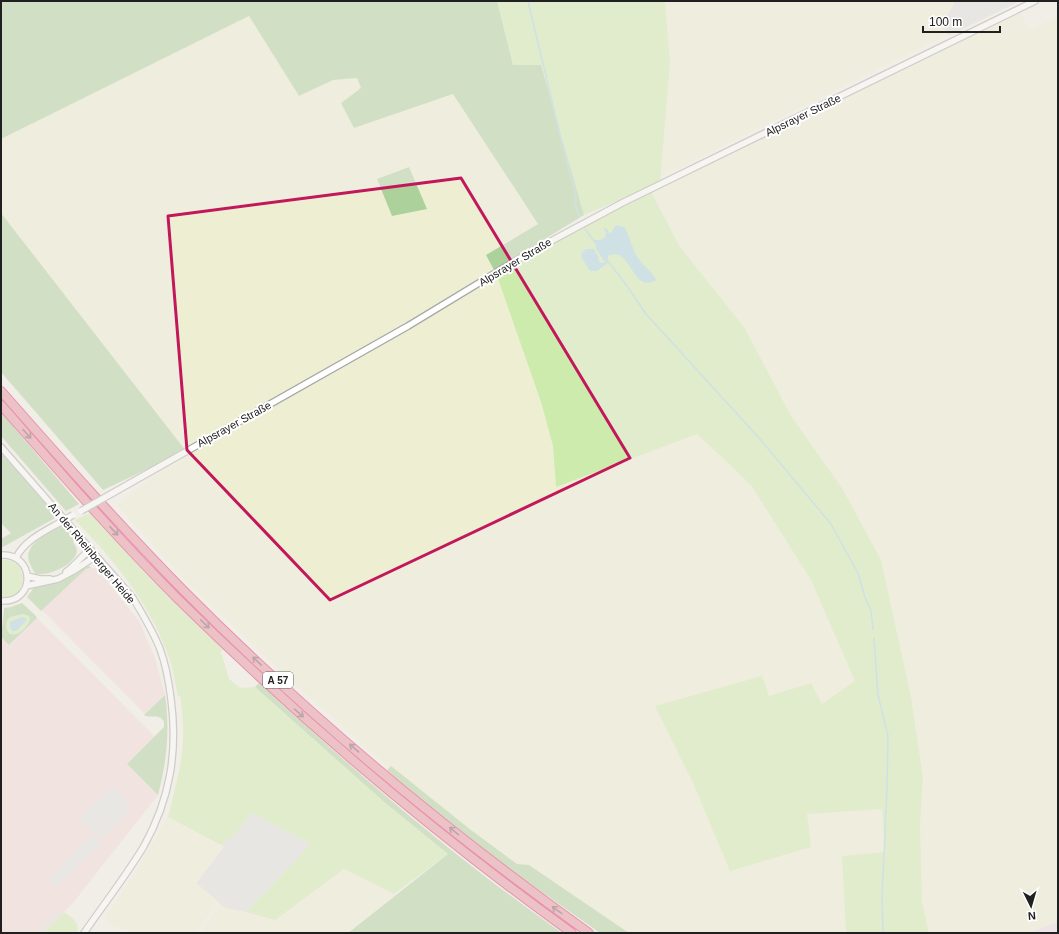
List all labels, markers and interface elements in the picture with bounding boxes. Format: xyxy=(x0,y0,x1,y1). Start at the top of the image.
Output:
scale bar xyxy=(923,8,1000,34)
text: 100 m xyxy=(929,15,962,29)
street label: Alpsrayer Straße xyxy=(763,92,843,138)
street label: Alpsrayer Straße xyxy=(477,236,553,288)
street label: Alpsrayer Straße xyxy=(195,399,273,449)
one-way arrow xyxy=(22,429,31,439)
street label: An der Rheinberger Heide xyxy=(46,500,138,606)
one-way arrow xyxy=(110,526,119,536)
one-way arrow xyxy=(200,619,210,629)
one-way arrow xyxy=(252,656,262,666)
road number: A 57 xyxy=(263,672,293,688)
one-way arrow xyxy=(294,709,304,718)
one-way arrow xyxy=(349,743,359,753)
one-way arrow xyxy=(448,827,459,836)
north arrow xyxy=(1011,886,1051,926)
one-way arrow xyxy=(552,906,563,914)
text: N xyxy=(1027,910,1036,922)

